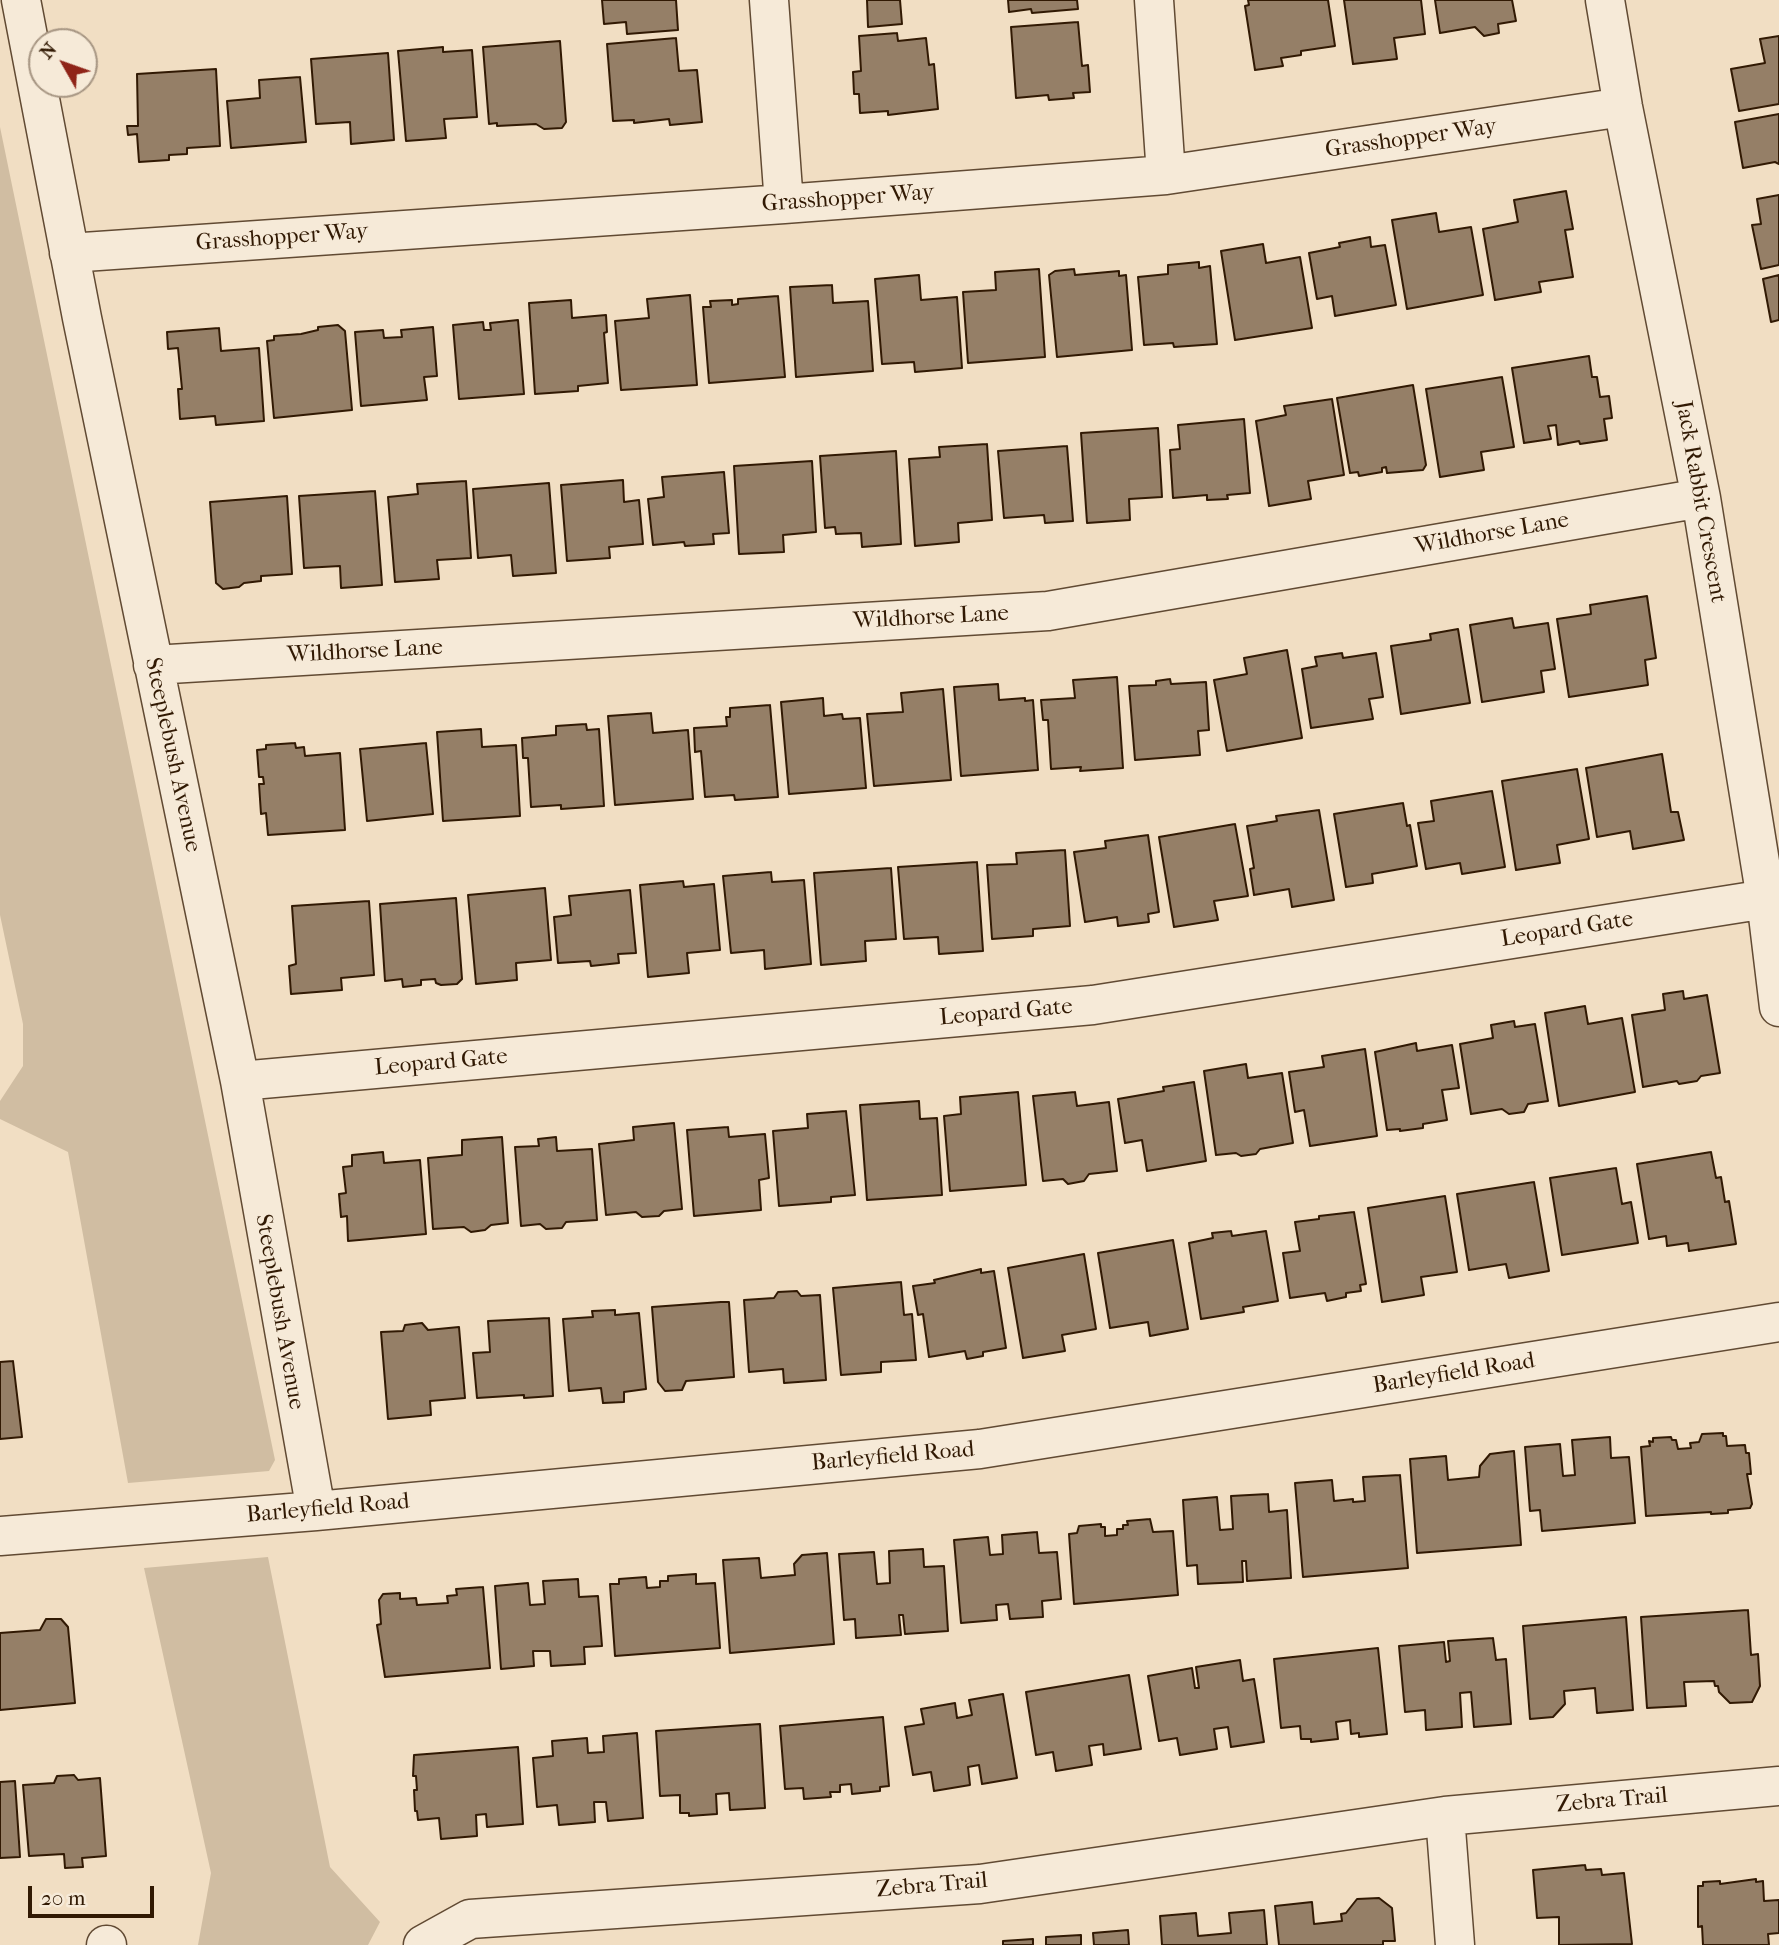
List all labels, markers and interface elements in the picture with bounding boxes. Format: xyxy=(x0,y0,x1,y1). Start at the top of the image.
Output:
north arrow xyxy=(28,28,98,98)
text: N xyxy=(35,38,62,63)
street label: Grasshopper Way xyxy=(1324,113,1498,165)
street label: Grasshopper Way xyxy=(761,179,935,219)
street label: Grasshopper Way xyxy=(195,218,369,258)
street label: Jack Rabbit Crescent xyxy=(1669,399,1731,605)
street label: Wildhorse Lane xyxy=(1413,507,1571,561)
street label: Wildhorse Lane xyxy=(852,600,1010,636)
street label: Wildhorse Lane xyxy=(286,634,444,670)
street label: Steeplebush Avenue xyxy=(138,655,206,855)
street label: Leopard Gate xyxy=(1499,906,1635,954)
street label: Leopard Gate xyxy=(938,993,1074,1033)
street label: Leopard Gate xyxy=(373,1043,509,1083)
street label: Steeplebush Avenue xyxy=(248,1212,310,1412)
street label: Barleyfield Road xyxy=(1371,1348,1537,1400)
street label: Barleyfield Road xyxy=(810,1436,976,1478)
street label: Barleyfield Road xyxy=(245,1488,411,1530)
street label: Zebra Trail xyxy=(1555,1782,1669,1820)
street label: Zebra Trail xyxy=(875,1867,989,1905)
scale bar xyxy=(32,1871,158,1915)
text: 20 m xyxy=(41,1886,85,1910)

